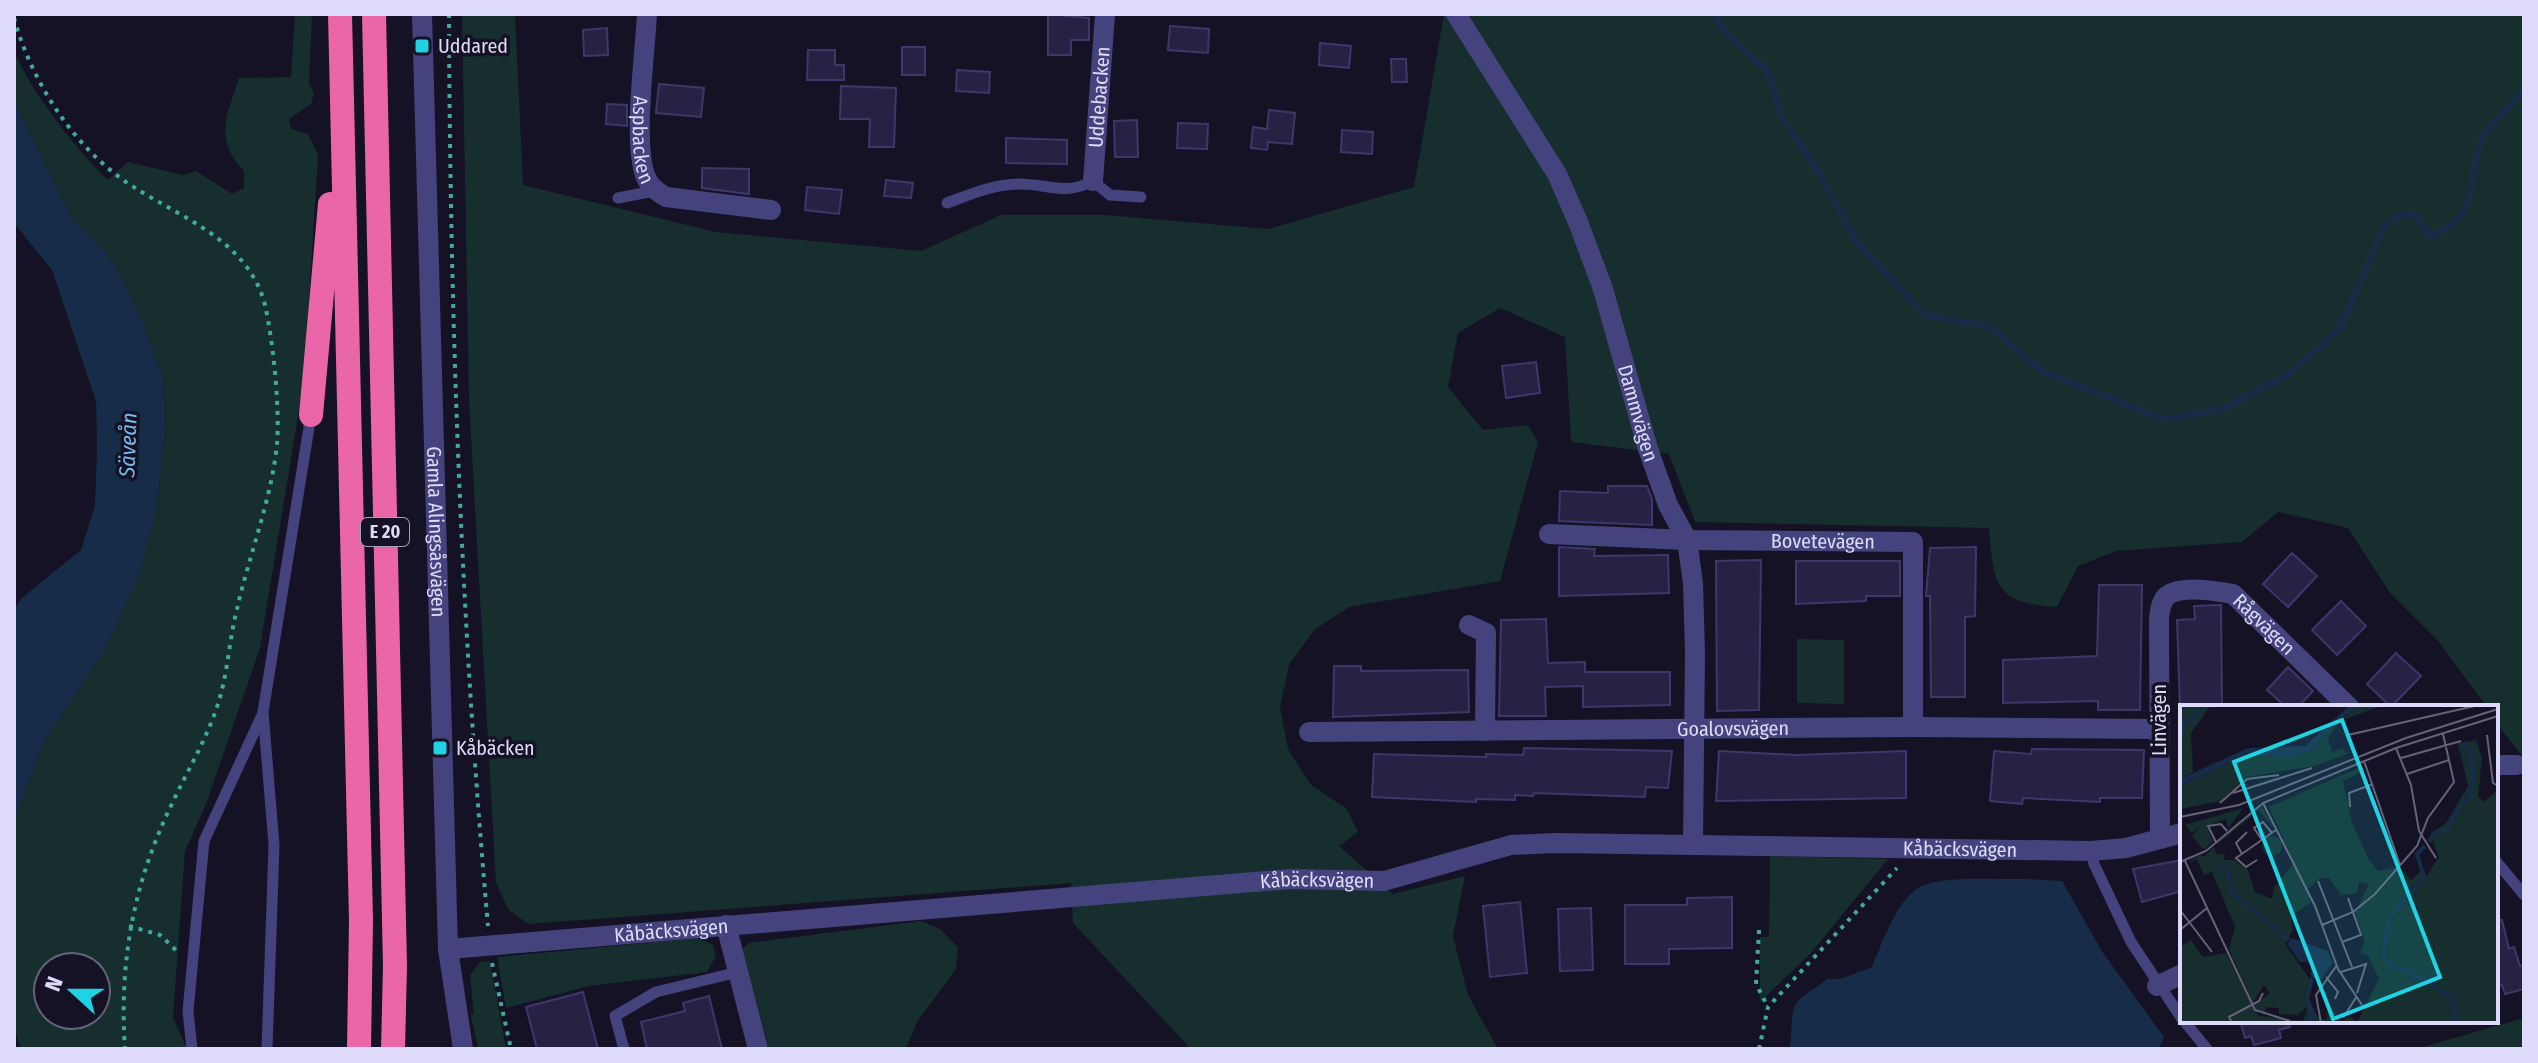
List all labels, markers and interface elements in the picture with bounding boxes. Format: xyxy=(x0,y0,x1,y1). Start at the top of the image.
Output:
place label: Uddared xyxy=(438,34,508,58)
marker: Uddared xyxy=(413,37,431,55)
street label: Uddebacken xyxy=(1083,46,1115,149)
street label: Aspbacken xyxy=(628,95,659,188)
street label: Dammvägen xyxy=(1613,362,1664,465)
water label: Säveån xyxy=(113,412,143,479)
street label: Gamla Alingsåsvägen xyxy=(422,446,451,618)
road number: E 20 xyxy=(361,518,409,546)
street label: Bovetevägen xyxy=(1771,529,1875,554)
street label: Rågvägen xyxy=(2228,589,2300,660)
street label: Linvägen xyxy=(2147,684,2171,756)
inset map xyxy=(2180,705,2498,1023)
street label: Goalovsvägen xyxy=(1677,716,1789,741)
place label: Kåbäcken xyxy=(456,736,535,760)
marker: Kåbäcken xyxy=(431,739,449,757)
street label: Kåbäcksvägen xyxy=(1903,836,2017,862)
street label: Kåbäcksvägen xyxy=(1259,867,1375,894)
street label: Kåbäcksvägen xyxy=(613,914,729,947)
north arrow xyxy=(32,951,112,1031)
text: N xyxy=(39,973,69,995)

